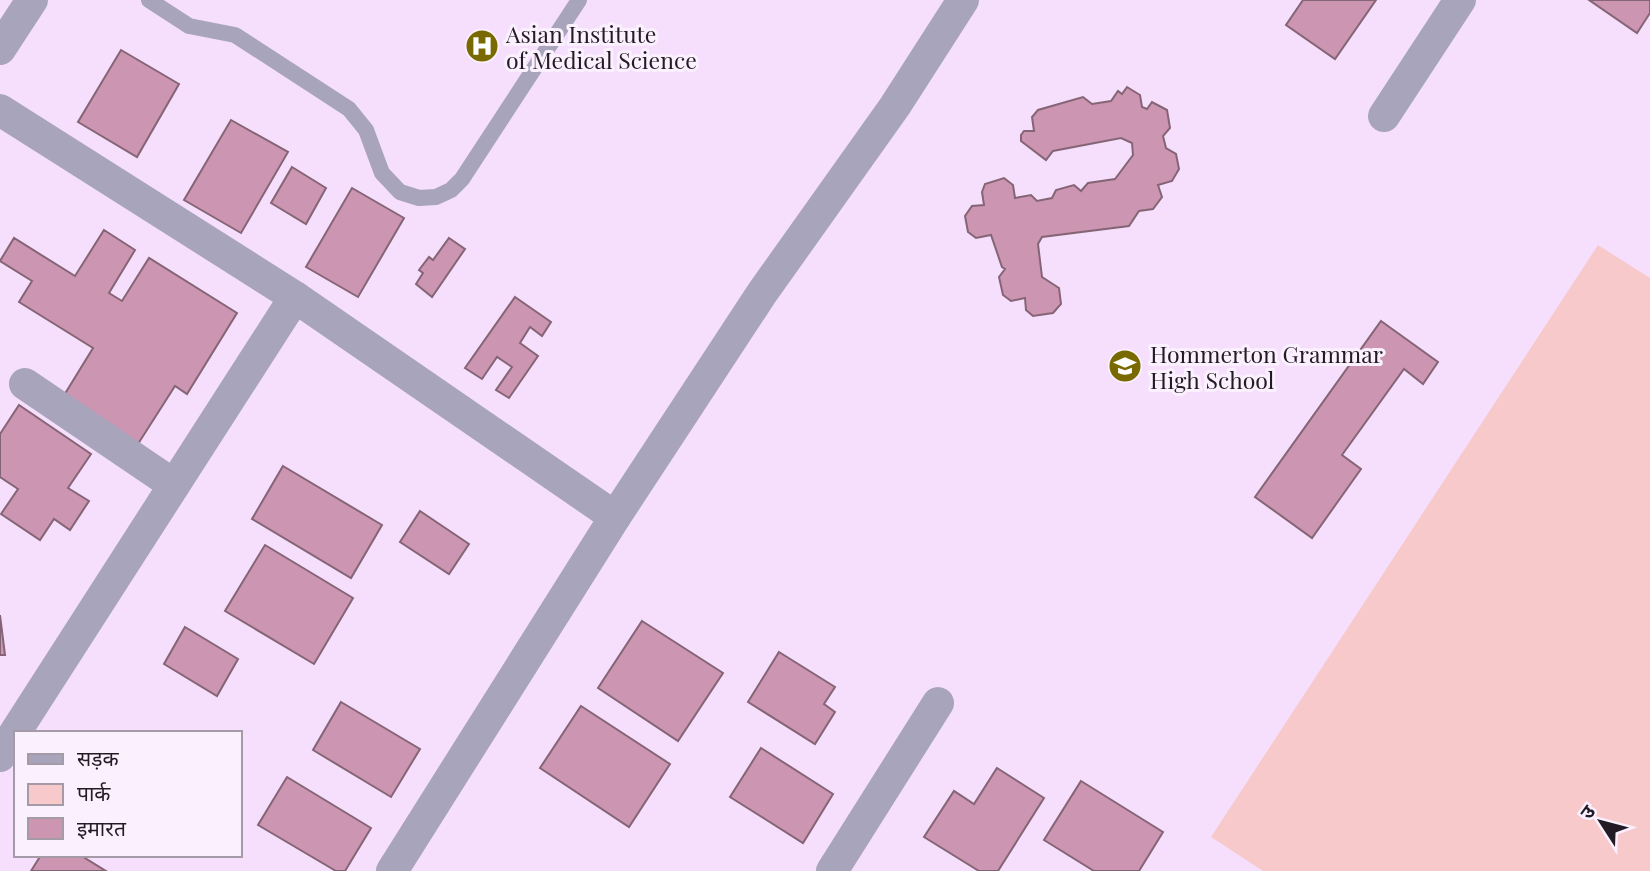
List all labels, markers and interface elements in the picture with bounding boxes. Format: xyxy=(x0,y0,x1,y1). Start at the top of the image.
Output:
place label: Asian Institute of Medical Science xyxy=(505,18,697,75)
hospital icon: Asian Institute of Medical Science xyxy=(463,27,501,65)
place label: Hommerton Grammar High School xyxy=(1150,338,1383,395)
school or university icon: Hommerton Grammar High School xyxy=(1106,347,1144,385)
legend xyxy=(14,731,242,857)
text: सड़क xyxy=(77,743,119,771)
text: पार्क xyxy=(77,778,111,806)
north arrow xyxy=(1566,787,1636,857)
text: उ xyxy=(1573,799,1601,824)
text: इमारत xyxy=(77,813,127,841)

